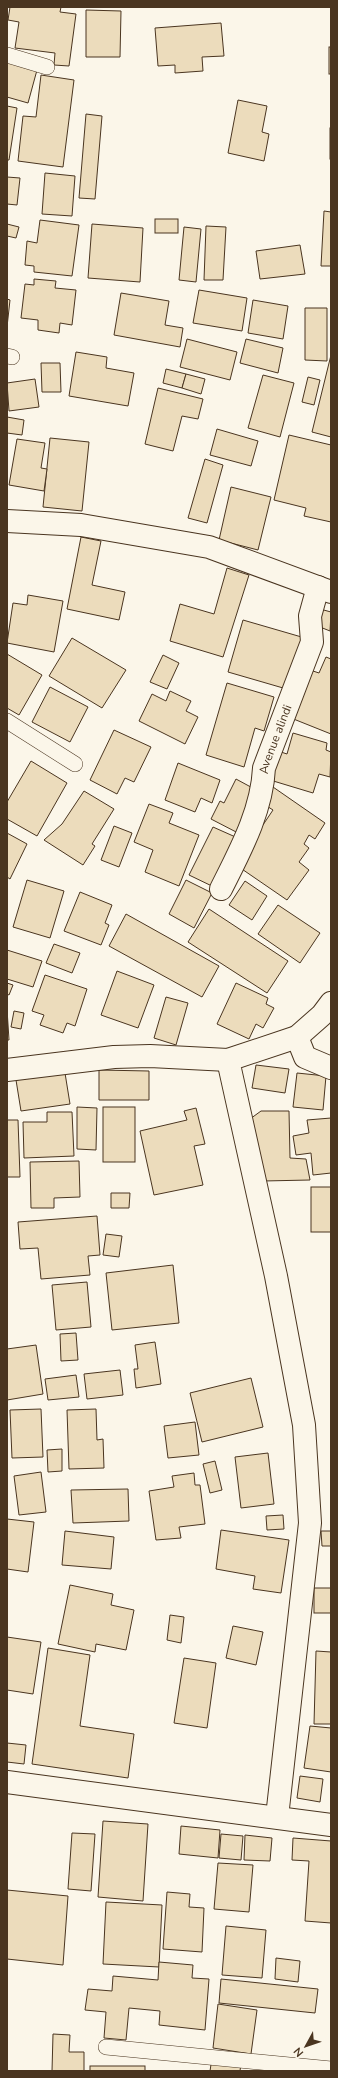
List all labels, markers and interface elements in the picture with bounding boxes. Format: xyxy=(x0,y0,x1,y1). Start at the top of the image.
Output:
street label: Avenue alindi xyxy=(256,702,295,775)
north arrow xyxy=(286,2026,326,2066)
text: N xyxy=(290,2044,307,2060)

